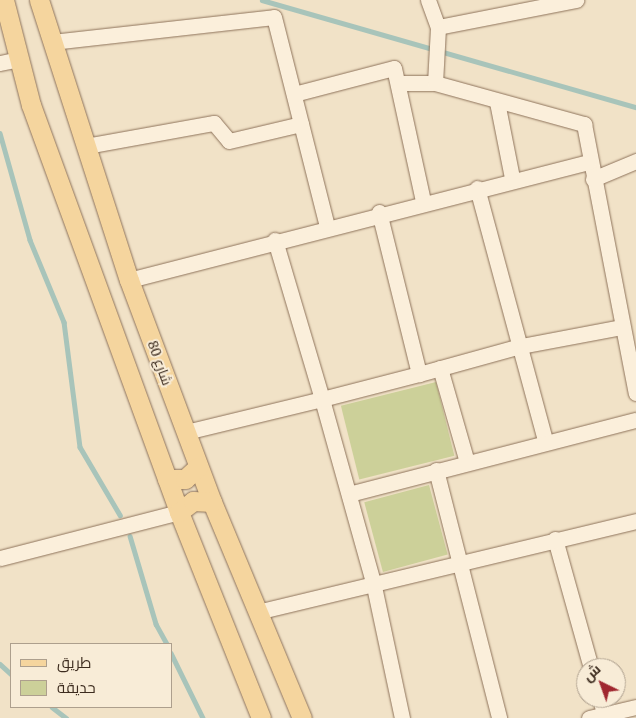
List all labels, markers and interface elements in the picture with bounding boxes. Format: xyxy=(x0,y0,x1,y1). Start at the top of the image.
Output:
street label: شارع 80 xyxy=(144,338,176,388)
legend xyxy=(10,643,172,708)
text: طريق xyxy=(57,652,91,672)
north arrow xyxy=(576,658,626,708)
text: ش xyxy=(578,659,604,685)
text: حديقة xyxy=(57,677,96,697)

